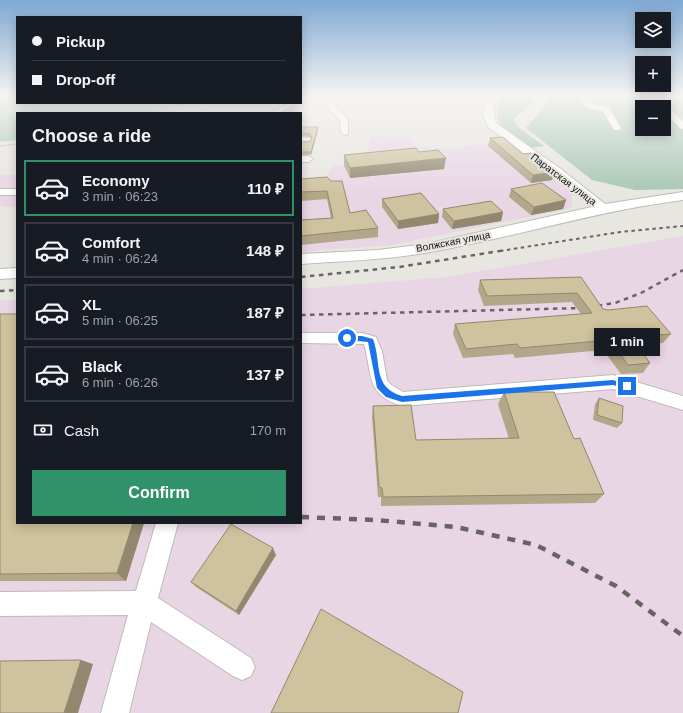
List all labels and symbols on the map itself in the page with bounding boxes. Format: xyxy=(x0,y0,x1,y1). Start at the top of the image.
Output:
street label: Паратская улица xyxy=(529,151,599,208)
street label: Волжская улица xyxy=(415,229,492,254)
callout: 1 min xyxy=(594,328,660,356)
route start xyxy=(338,329,356,347)
route end xyxy=(618,377,636,395)

